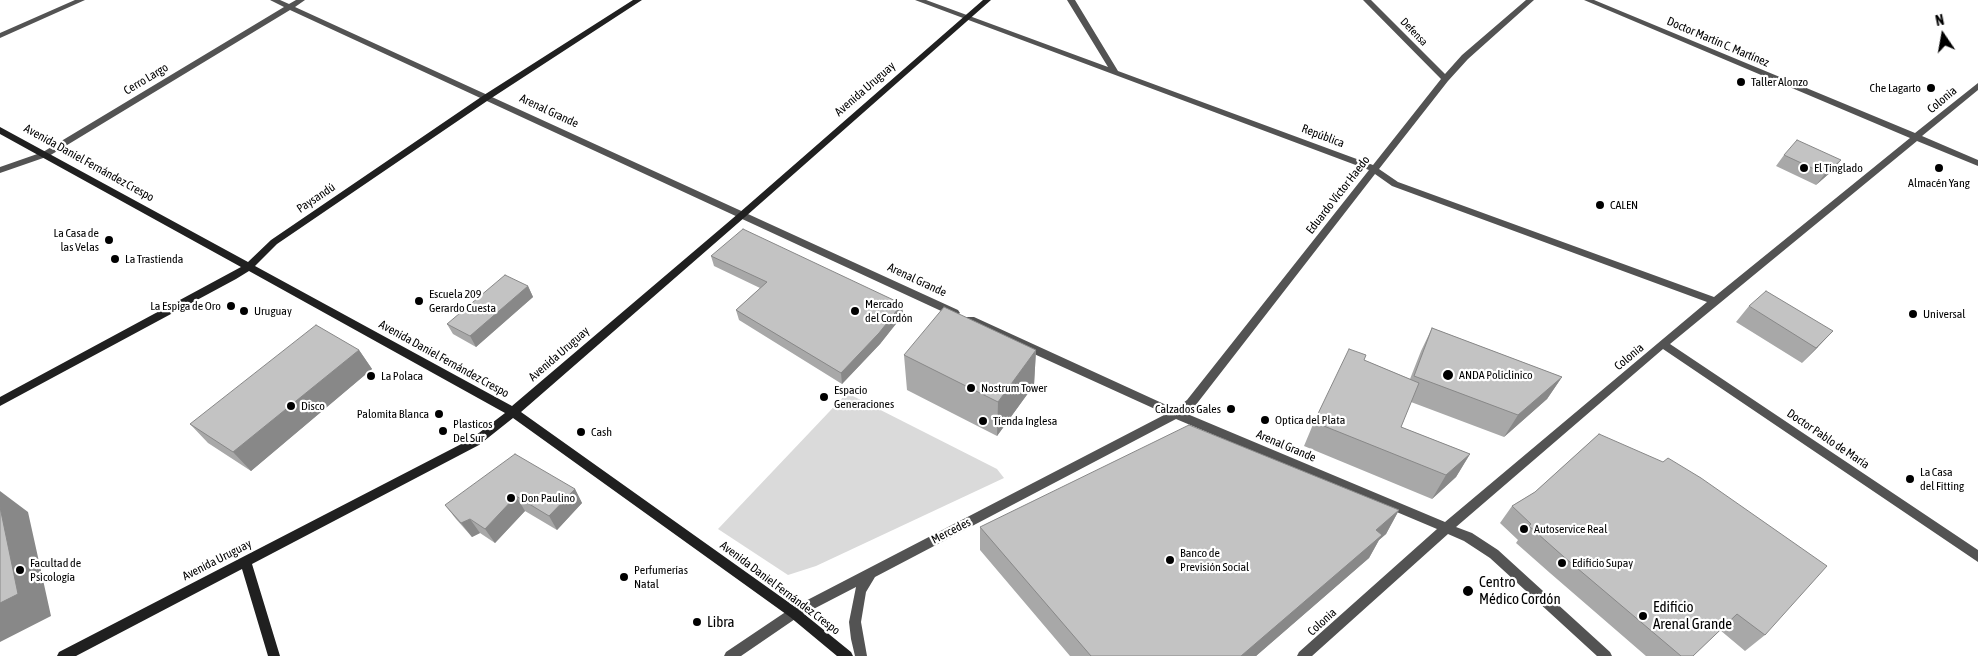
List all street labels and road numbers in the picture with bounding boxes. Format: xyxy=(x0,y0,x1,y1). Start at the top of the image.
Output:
street label: Doctor Martín C. Martínez xyxy=(1665,14,1771,70)
street label: Defensa xyxy=(1398,15,1430,49)
street label: Avenida Uruguay xyxy=(832,59,898,119)
street label: Cerro Largo xyxy=(121,60,171,98)
street label: Colonia xyxy=(1924,84,1960,116)
street label: Arenal Grande xyxy=(517,91,581,131)
street label: Avenida Daniel Fernández Crespo xyxy=(21,121,157,205)
street label: República xyxy=(1300,121,1346,151)
street label: Eduardo Víctor Haedo xyxy=(1303,153,1373,237)
street label: Paysandú xyxy=(294,180,338,216)
street label: Arenal Grande xyxy=(885,260,949,300)
street label: Avenida Daniel Fernández Crespo xyxy=(376,317,512,401)
street label: Avenida Uruguay xyxy=(526,324,592,384)
street label: Colonia xyxy=(1611,341,1647,373)
street label: Doctor Pablo de María xyxy=(1784,406,1872,472)
street label: Arenal Grande xyxy=(1254,427,1318,465)
street label: Mercedes xyxy=(929,515,973,547)
street label: Avenida Uruguay xyxy=(180,536,254,584)
street label: Avenida Daniel Fernández Crespo xyxy=(717,538,843,638)
street label: Colonia xyxy=(1305,605,1339,639)

